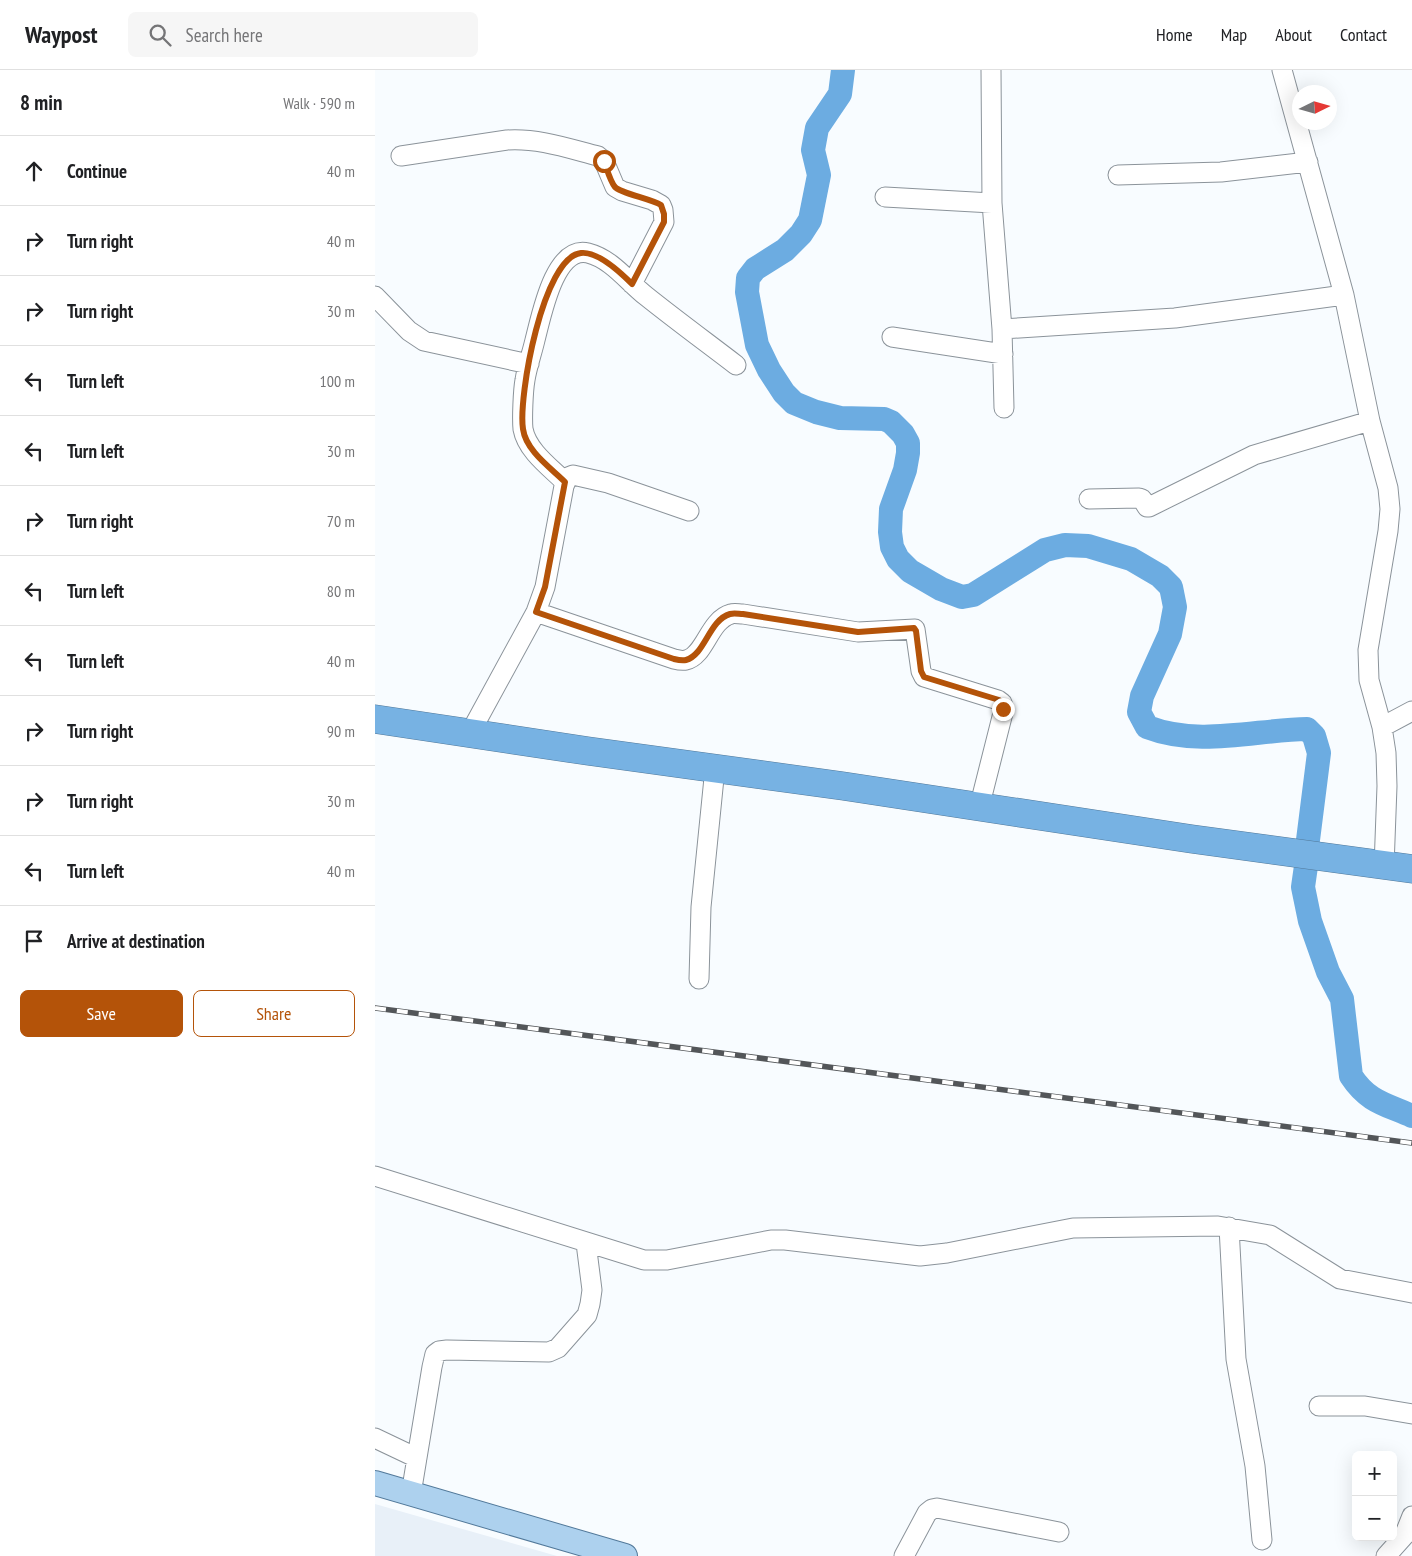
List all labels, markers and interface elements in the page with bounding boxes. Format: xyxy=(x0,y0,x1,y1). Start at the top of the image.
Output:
search box xyxy=(128,12,478,57)
text: Waypost xyxy=(25,19,98,50)
icon: search xyxy=(146,21,174,49)
text: Search here xyxy=(186,23,263,47)
text: Home xyxy=(1156,23,1193,46)
text: Map xyxy=(1221,23,1247,46)
text: About xyxy=(1275,23,1312,46)
text: Contact xyxy=(1340,23,1387,46)
north arrow xyxy=(1292,85,1337,130)
text: 8 min xyxy=(20,89,62,116)
text: Walk · 590 m xyxy=(283,93,355,113)
route start xyxy=(593,150,616,173)
icon: ahead xyxy=(20,157,48,185)
text: Continue xyxy=(67,159,127,183)
text: 40 m xyxy=(327,161,355,181)
icon: right xyxy=(20,227,48,255)
text: Turn right xyxy=(67,229,133,253)
text: 40 m xyxy=(327,231,355,251)
icon: right xyxy=(20,297,48,325)
text: Turn right xyxy=(67,299,133,323)
text: 30 m xyxy=(327,301,355,321)
icon: left xyxy=(20,367,48,395)
text: Turn left xyxy=(67,369,124,393)
text: 100 m xyxy=(320,371,355,391)
icon: left xyxy=(20,437,48,465)
text: Turn left xyxy=(67,439,124,463)
text: 30 m xyxy=(327,441,355,461)
icon: right xyxy=(20,507,48,535)
text: Turn right xyxy=(67,509,133,533)
text: 70 m xyxy=(327,511,355,531)
icon: left xyxy=(20,577,48,605)
text: Turn left xyxy=(67,579,124,603)
text: 80 m xyxy=(327,581,355,601)
icon: left xyxy=(20,647,48,675)
text: Turn left xyxy=(67,649,124,673)
text: 40 m xyxy=(327,651,355,671)
route end xyxy=(992,698,1015,721)
icon: right xyxy=(20,717,48,745)
text: Turn right xyxy=(67,719,133,743)
text: 90 m xyxy=(327,721,355,741)
icon: right xyxy=(20,787,48,815)
text: Turn right xyxy=(67,789,133,813)
text: 30 m xyxy=(327,791,355,811)
icon: left xyxy=(20,857,48,885)
text: Turn left xyxy=(67,859,124,883)
text: 40 m xyxy=(327,861,355,881)
icon: arrive xyxy=(20,927,48,955)
text: Arrive at destination xyxy=(67,929,205,953)
button: Save xyxy=(20,990,183,1037)
button: Share xyxy=(193,990,355,1037)
map controls xyxy=(1352,1451,1397,1541)
button: + xyxy=(1352,1451,1397,1496)
button: − xyxy=(1352,1496,1397,1541)

